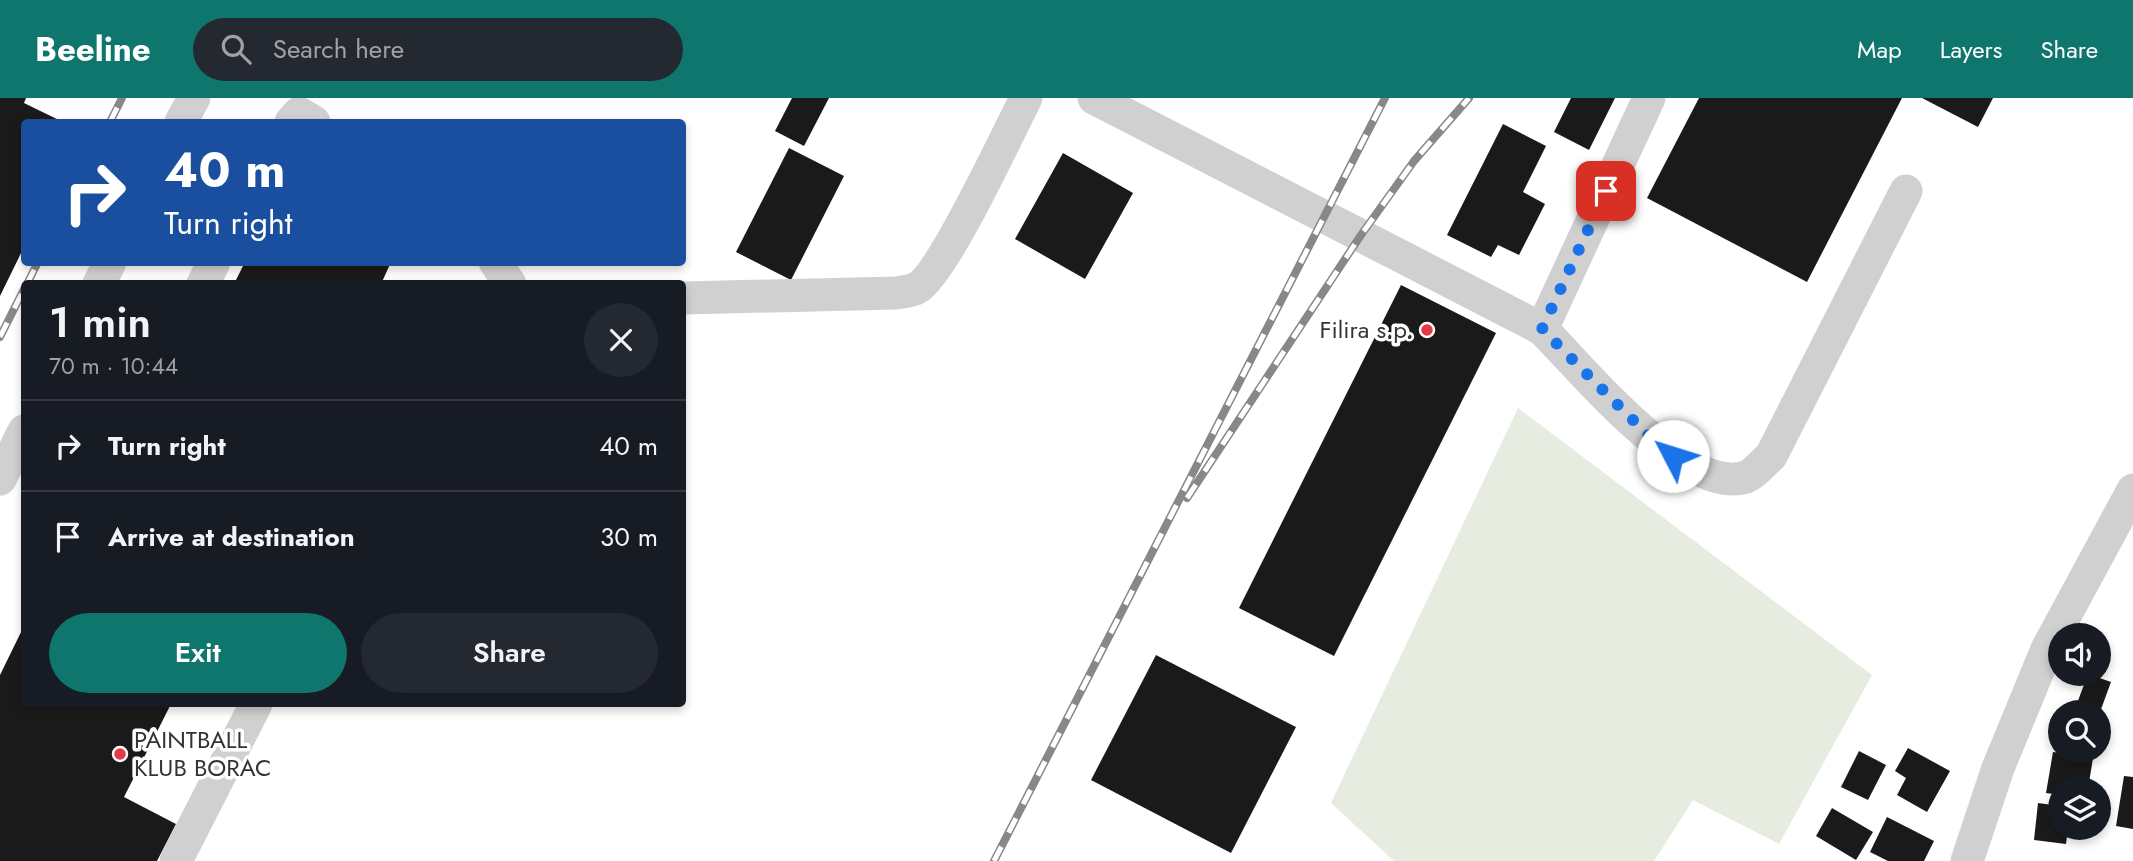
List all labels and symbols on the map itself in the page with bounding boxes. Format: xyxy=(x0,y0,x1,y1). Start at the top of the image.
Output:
pin xyxy=(1576,161,1636,221)
place label: Filira s.p. xyxy=(1319,312,1413,347)
marker: Filira s.p. xyxy=(1419,322,1435,338)
position arrow xyxy=(1636,419,1710,493)
place label: PAINTBALL KLUB BORAC xyxy=(134,722,271,785)
marker: PAINTBALL KLUB BORAC xyxy=(112,746,128,762)

